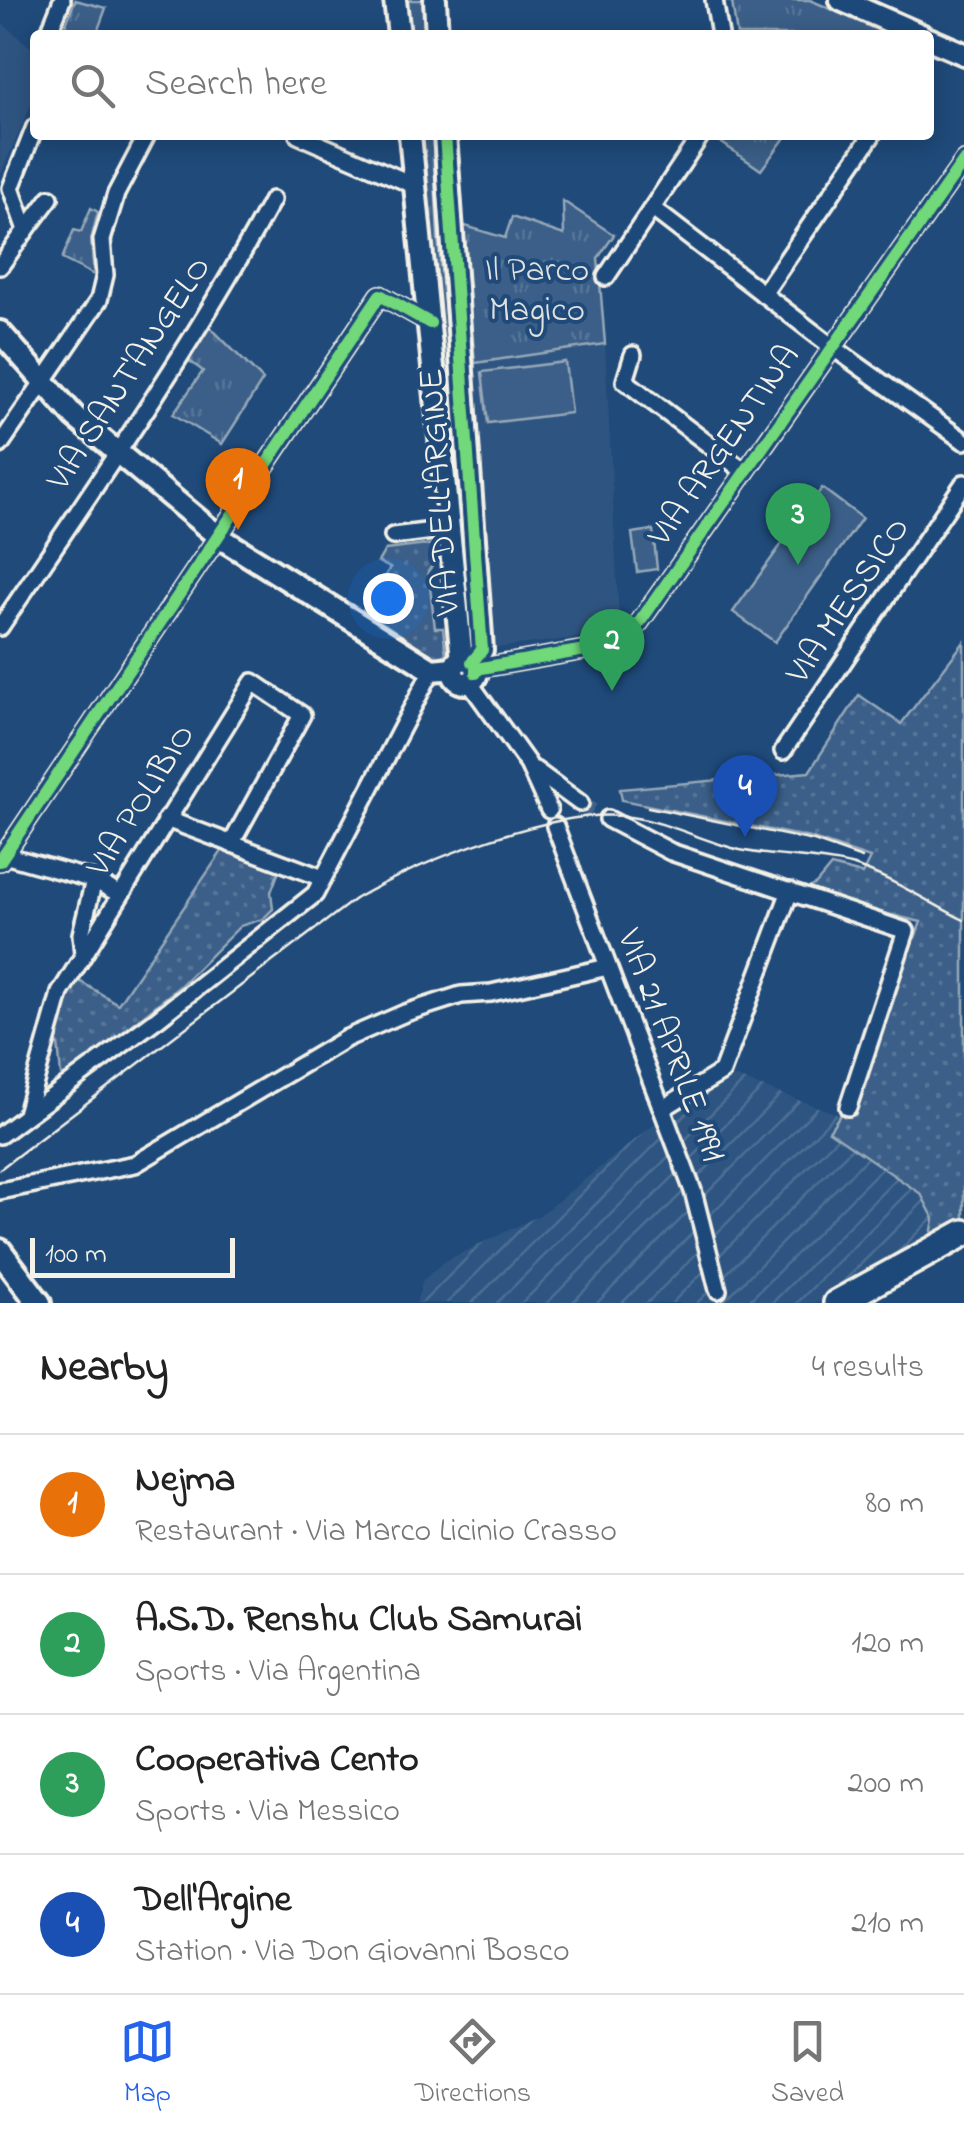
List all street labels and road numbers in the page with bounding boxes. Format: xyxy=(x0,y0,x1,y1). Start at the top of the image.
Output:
street label: VIA SANT'ANGELO xyxy=(34,247,225,502)
street label: VIA ARGENTINA xyxy=(636,335,814,558)
street label: VIA DELL'ARGINE xyxy=(407,367,475,618)
street label: VIA MESSICO xyxy=(774,507,924,696)
street label: VIA POLIBIO xyxy=(74,715,209,888)
street label: VIA 21 APRILE 1991 xyxy=(602,921,738,1170)

